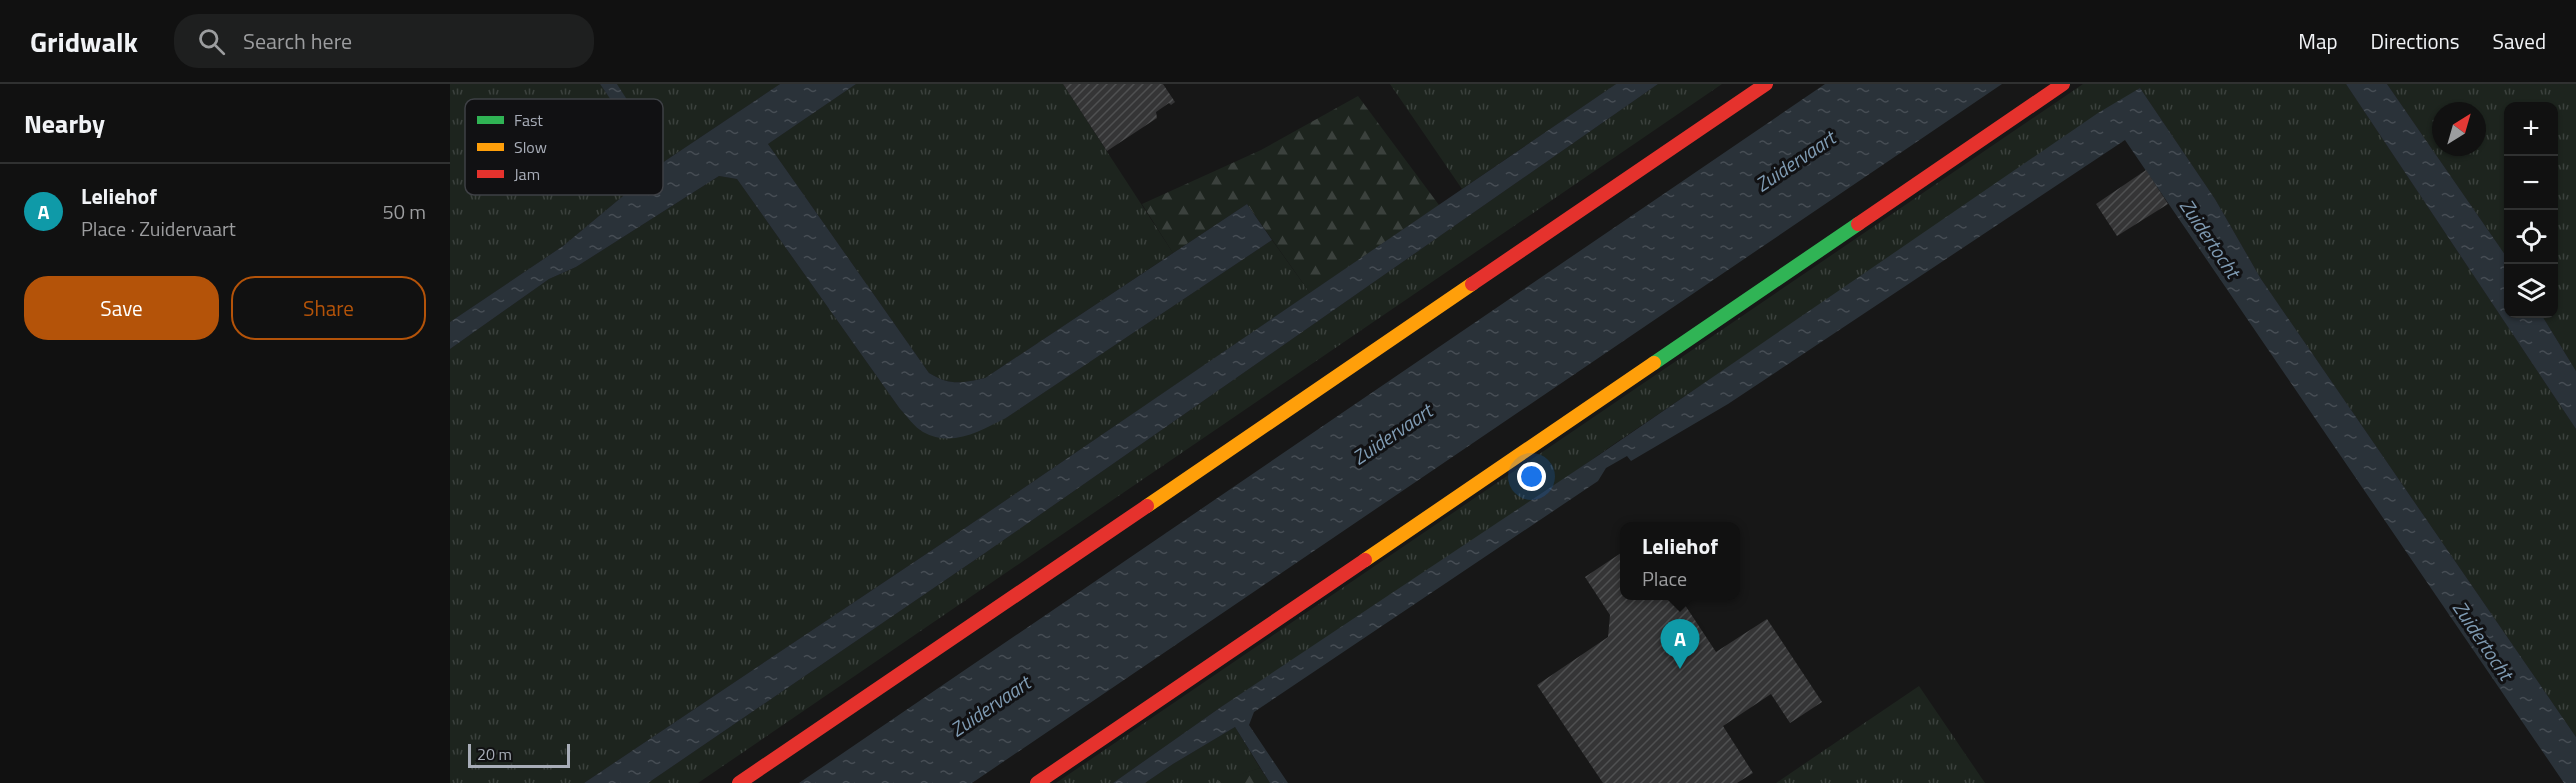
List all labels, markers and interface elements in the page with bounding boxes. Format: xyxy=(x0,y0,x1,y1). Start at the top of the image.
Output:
search box xyxy=(174,14,594,68)
text: Gridwalk xyxy=(30,20,138,63)
text: Search here xyxy=(243,24,352,58)
icon: search xyxy=(195,25,228,58)
text: Map xyxy=(2298,25,2338,57)
text: Directions xyxy=(2371,25,2460,57)
text: Saved xyxy=(2493,25,2546,57)
legend xyxy=(465,99,663,195)
north arrow xyxy=(2432,102,2486,156)
map controls xyxy=(2504,102,2558,318)
button: + xyxy=(2504,102,2558,156)
text: Nearby xyxy=(24,104,105,143)
text: Fast xyxy=(514,108,543,132)
water label: Zuidervaart xyxy=(1749,121,1844,199)
text: Slow xyxy=(514,135,547,159)
button: − xyxy=(2504,156,2558,210)
text: Jam xyxy=(514,162,540,186)
text: Leliehof xyxy=(81,179,157,213)
water label: Zuidertocht xyxy=(2172,192,2249,286)
text: A xyxy=(37,196,50,227)
text: 50 m xyxy=(382,196,426,227)
button: locate xyxy=(2504,210,2558,264)
text: Place · Zuidervaart xyxy=(81,213,236,244)
button: layers xyxy=(2504,264,2558,318)
button: Save xyxy=(24,276,219,340)
button: Share xyxy=(231,276,426,340)
water label: Zuidervaart xyxy=(1346,394,1441,472)
your location xyxy=(1517,462,1546,491)
popup xyxy=(1620,522,1740,600)
text: Leliehof xyxy=(1642,529,1718,563)
text: Place xyxy=(1642,563,1687,594)
water label: Zuidertocht xyxy=(2445,594,2522,688)
pin: A xyxy=(1660,620,1700,669)
water label: Zuidervaart xyxy=(944,666,1039,744)
scale bar xyxy=(468,741,570,768)
text: 20 m xyxy=(477,742,512,766)

